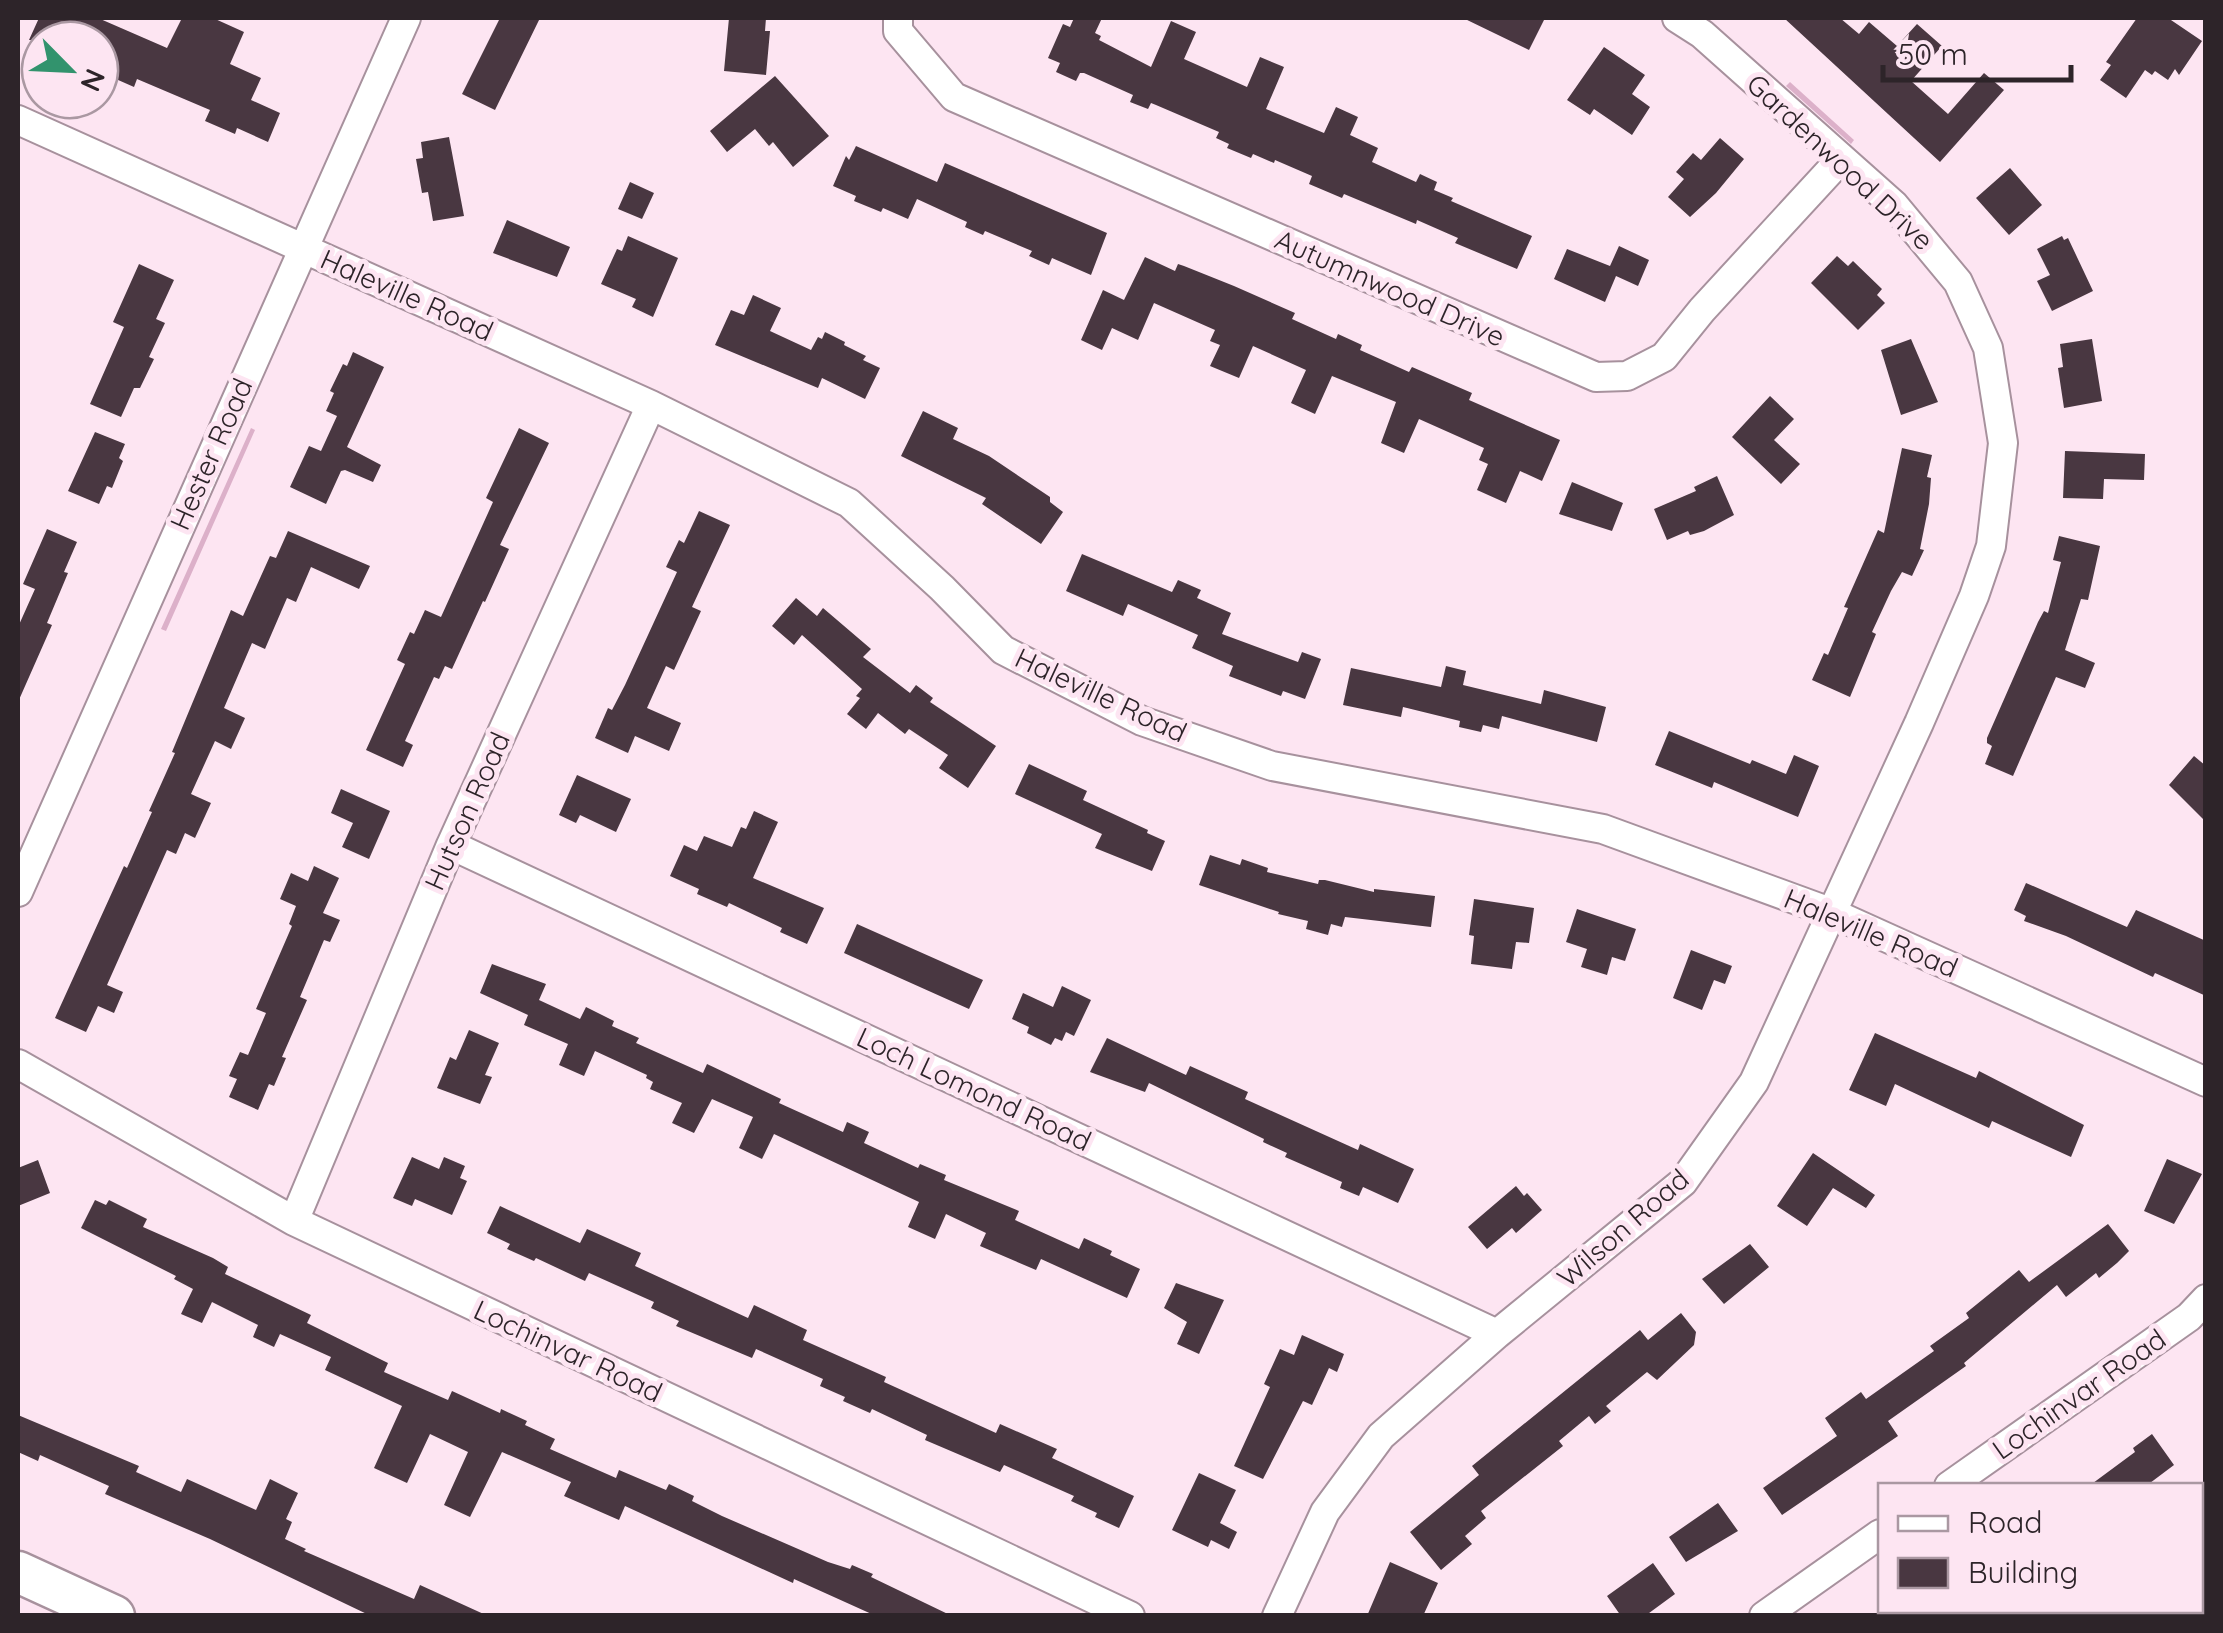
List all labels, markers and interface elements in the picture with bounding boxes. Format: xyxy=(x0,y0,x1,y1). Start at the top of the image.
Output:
north arrow xyxy=(20,20,120,120)
scale bar xyxy=(1883,20,2070,82)
text: 50 m xyxy=(1898,35,1968,73)
text: N xyxy=(73,64,113,97)
street label: Gardenwood Drive xyxy=(1740,66,1941,257)
street label: Autumnwood Drive xyxy=(1270,221,1511,354)
street label: Haleville Road xyxy=(315,241,499,348)
street label: Hester Road xyxy=(162,373,260,535)
street label: Haleville Road xyxy=(1010,640,1193,750)
street label: Hutson Road xyxy=(416,726,517,895)
street label: Haleville Road xyxy=(1779,880,1963,985)
street label: Loch Lomond Road xyxy=(852,1019,1097,1158)
street label: Wilson Road xyxy=(1550,1161,1696,1294)
street label: Lochinvar Road xyxy=(468,1292,668,1409)
street label: Lochinvar Road xyxy=(1985,1321,2172,1466)
legend xyxy=(1878,1483,2203,1613)
text: Road xyxy=(1968,1503,2042,1541)
text: Building xyxy=(1968,1553,2078,1591)

